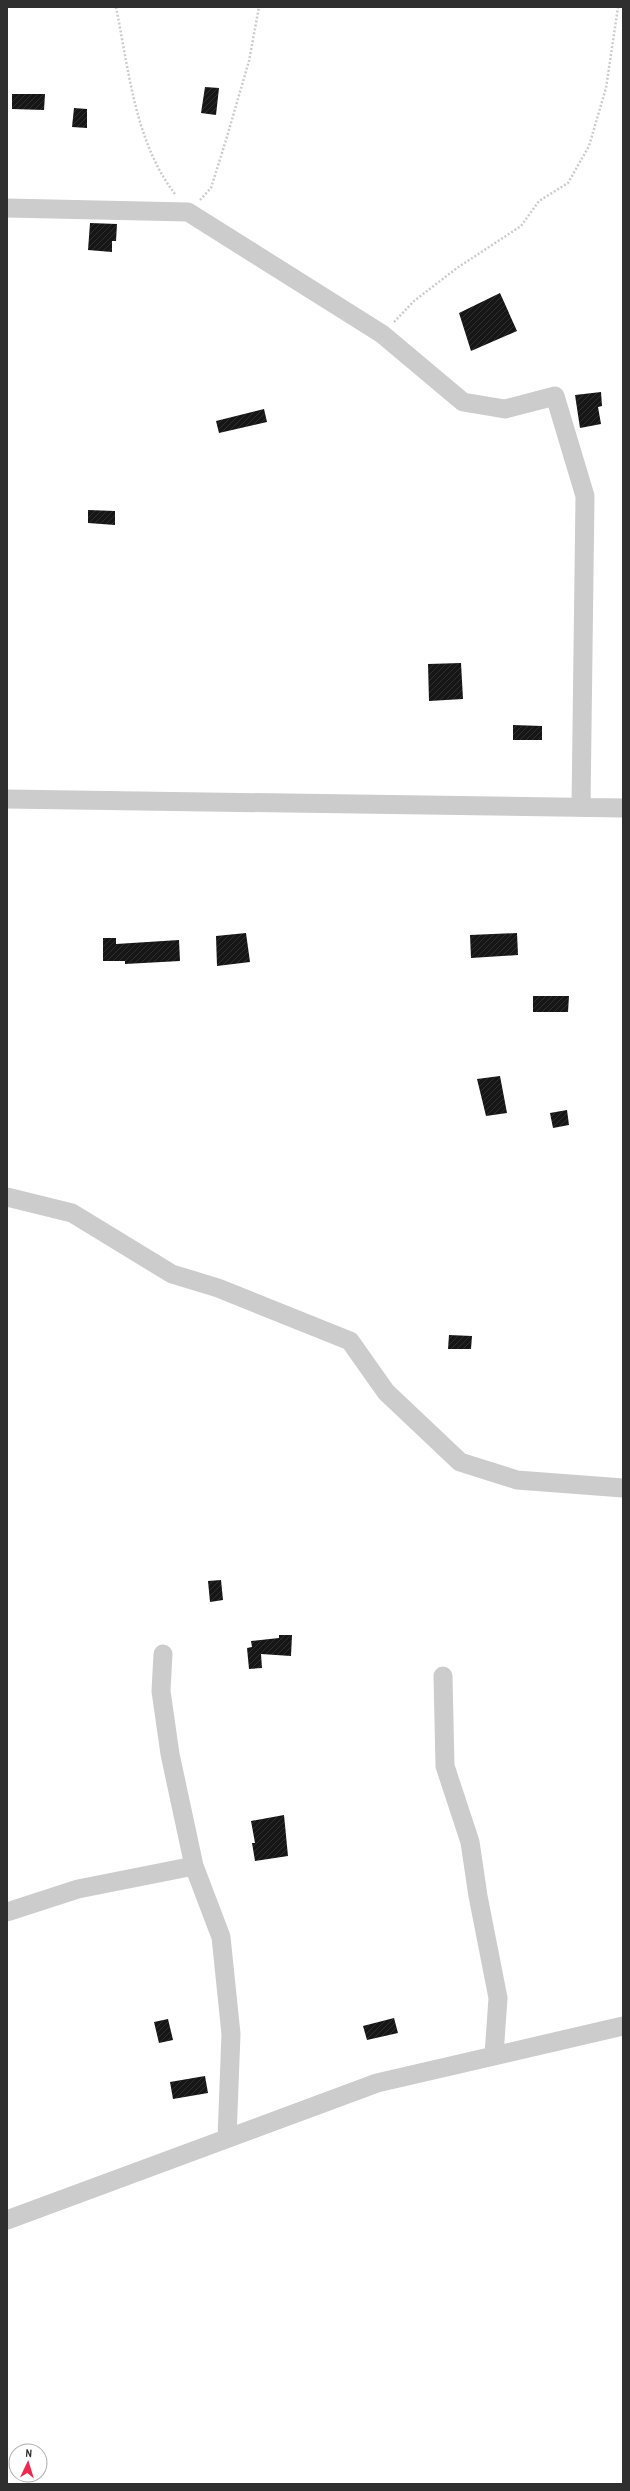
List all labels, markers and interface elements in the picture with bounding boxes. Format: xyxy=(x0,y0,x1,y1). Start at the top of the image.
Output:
north arrow xyxy=(8,2443,48,2483)
text: N xyxy=(25,2446,32,2460)

